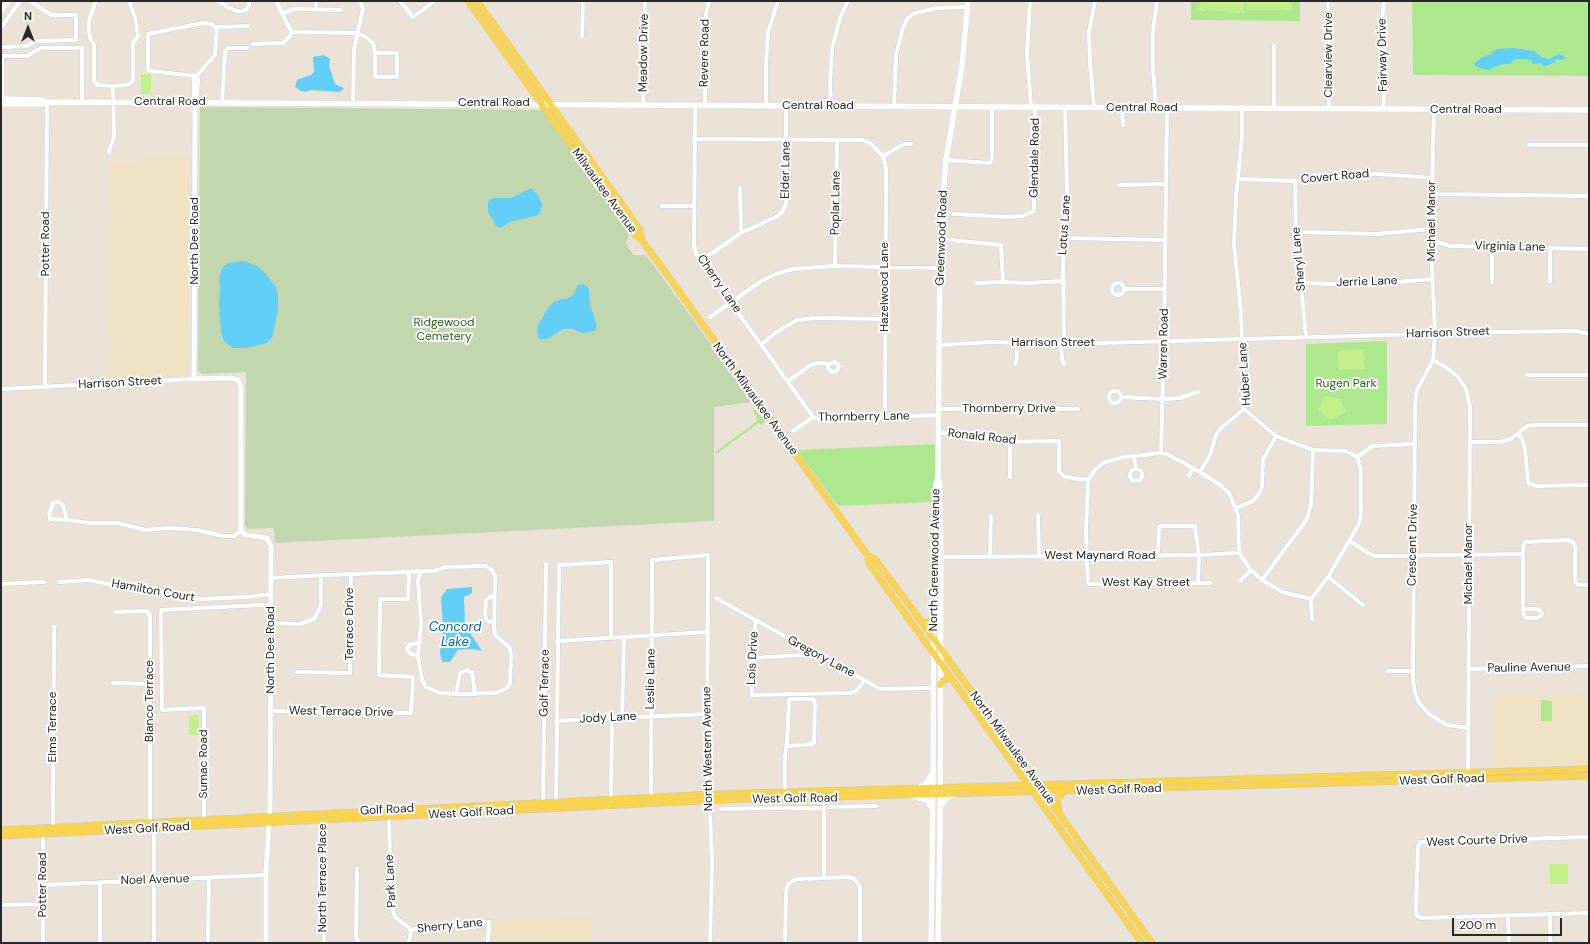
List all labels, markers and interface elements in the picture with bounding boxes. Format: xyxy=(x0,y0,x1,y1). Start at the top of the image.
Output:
north arrow xyxy=(8,8,48,48)
text: N xyxy=(24,9,32,23)
street label: Clearview Drive xyxy=(1322,12,1336,98)
street label: Meadow Drive xyxy=(636,14,652,92)
street label: Fairway Drive xyxy=(1375,18,1391,92)
street label: Revere Road xyxy=(697,19,713,87)
street label: Central Road xyxy=(134,95,206,109)
street label: Central Road xyxy=(458,96,530,110)
street label: Central Road xyxy=(782,99,854,113)
street label: Central Road xyxy=(1106,101,1178,115)
street label: Central Road xyxy=(1430,103,1502,117)
street label: Glendale Road xyxy=(1027,118,1043,198)
street label: Elder Lane xyxy=(778,141,794,199)
street label: Milwaukee Avenue xyxy=(568,146,640,236)
street label: Covert Road xyxy=(1300,167,1370,187)
street label: Poplar Lane xyxy=(828,171,844,235)
street label: Michael Manor xyxy=(1425,180,1439,262)
street label: Greenwood Road xyxy=(933,190,951,286)
street label: Lotus Lane xyxy=(1056,194,1074,256)
street label: North Dee Road xyxy=(188,197,202,285)
street label: Potter Road xyxy=(39,211,53,277)
street label: Sheryl Lane xyxy=(1289,226,1309,292)
street label: Virginia Lane xyxy=(1474,239,1546,255)
street label: Hazelwood Lane xyxy=(878,242,892,332)
street label: Cherry Lane xyxy=(694,252,744,316)
street label: Jerrie Lane xyxy=(1336,274,1398,290)
street label: Warren Road xyxy=(1156,308,1172,380)
park label: Ridgewood Cemetery xyxy=(413,316,475,344)
street label: Harrison Street xyxy=(1406,324,1490,342)
street label: Harrison Street xyxy=(1011,336,1095,350)
street label: North Milwaukee Avenue xyxy=(709,340,801,458)
street label: Huber Lane xyxy=(1236,342,1254,406)
street label: Harrison Street xyxy=(78,374,162,392)
park label: Rugen Park xyxy=(1315,377,1377,391)
street label: Thornberry Drive xyxy=(962,402,1056,416)
street label: Thornberry Lane xyxy=(818,409,910,425)
street label: Ronald Road xyxy=(947,426,1017,448)
street label: North Greenwood Avenue xyxy=(927,488,943,632)
street label: Crescent Drive xyxy=(1405,504,1421,586)
street label: Michael Manor xyxy=(1462,523,1476,605)
street label: West Maynard Road xyxy=(1045,549,1155,563)
street label: West Kay Street xyxy=(1102,576,1190,590)
street label: Hamilton Court xyxy=(110,577,196,605)
street label: Terrace Drive xyxy=(343,587,357,661)
street label: North Dee Road xyxy=(264,606,278,694)
water label: Concord Lake xyxy=(429,620,481,651)
street label: Lois Drive xyxy=(744,631,762,685)
street label: Gregory Lane xyxy=(785,633,857,681)
street label: Leslie Lane xyxy=(643,648,659,710)
street label: Golf Terrace xyxy=(537,649,553,717)
street label: Bianco Terrace xyxy=(143,660,157,742)
street label: Pauline Avenue xyxy=(1487,660,1571,676)
street label: North Western Avenue xyxy=(700,686,716,812)
street label: North Milwaukee Avenue xyxy=(966,689,1058,807)
street label: Elms Terrace xyxy=(46,692,60,762)
street label: West Terrace Drive xyxy=(289,704,393,720)
street label: Jody Lane xyxy=(579,709,637,727)
street label: Sumac Road xyxy=(197,729,211,799)
street label: West Golf Road xyxy=(1399,771,1485,789)
street label: West Golf Road xyxy=(1076,781,1162,799)
street label: West Golf Road xyxy=(752,791,838,807)
street label: Golf Road xyxy=(360,801,414,819)
street label: West Golf Road xyxy=(428,804,514,822)
street label: West Golf Road xyxy=(104,820,190,838)
street label: North Terrace Place xyxy=(316,823,330,933)
street label: West Courte Drive xyxy=(1426,832,1528,850)
street label: Potter Road xyxy=(36,852,50,918)
street label: Park Lane xyxy=(382,854,400,908)
street label: Noel Avenue xyxy=(120,872,190,888)
scale bar xyxy=(1454,910,1564,936)
street label: Sherry Lane xyxy=(416,915,484,937)
text: 200 m xyxy=(1459,917,1496,933)

